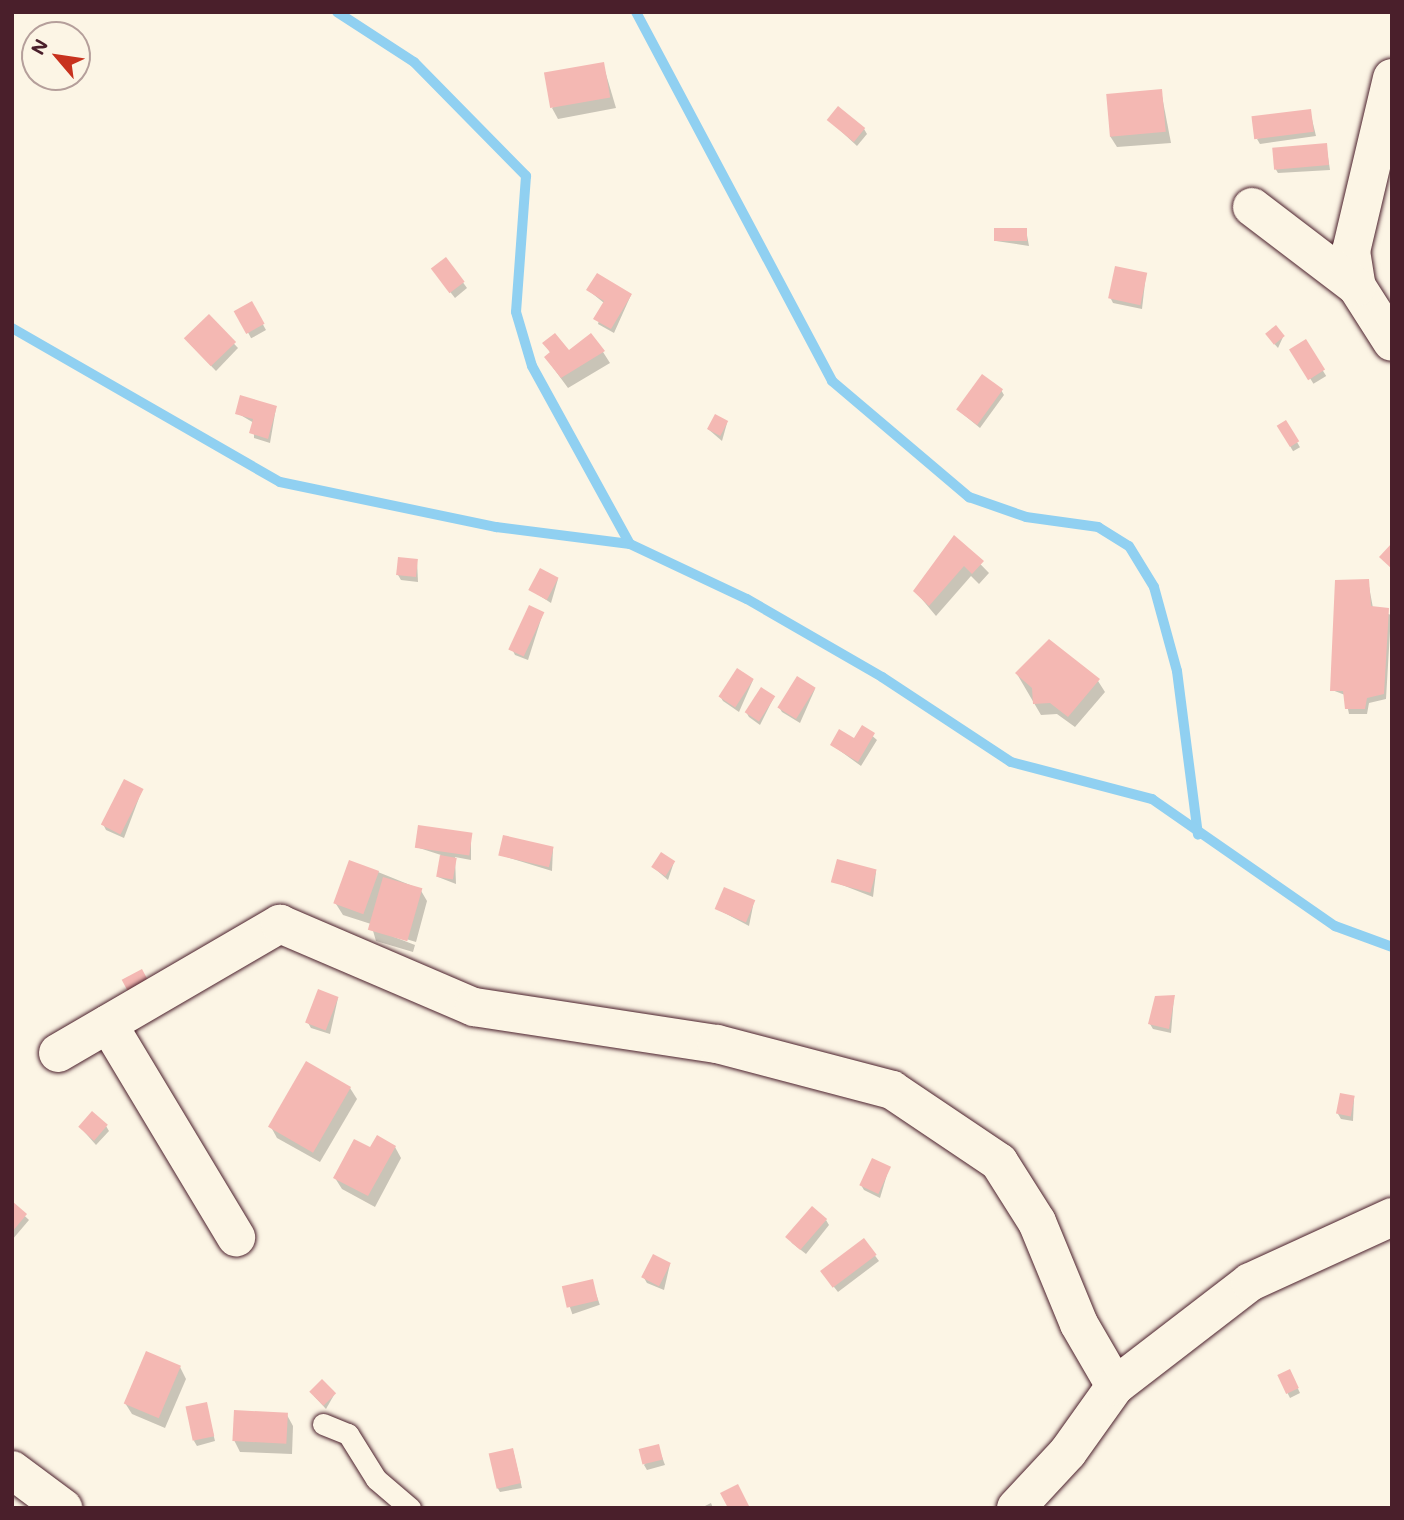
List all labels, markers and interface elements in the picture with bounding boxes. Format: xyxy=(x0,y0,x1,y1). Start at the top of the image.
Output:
north arrow xyxy=(21,21,91,91)
text: N xyxy=(25,34,53,59)

